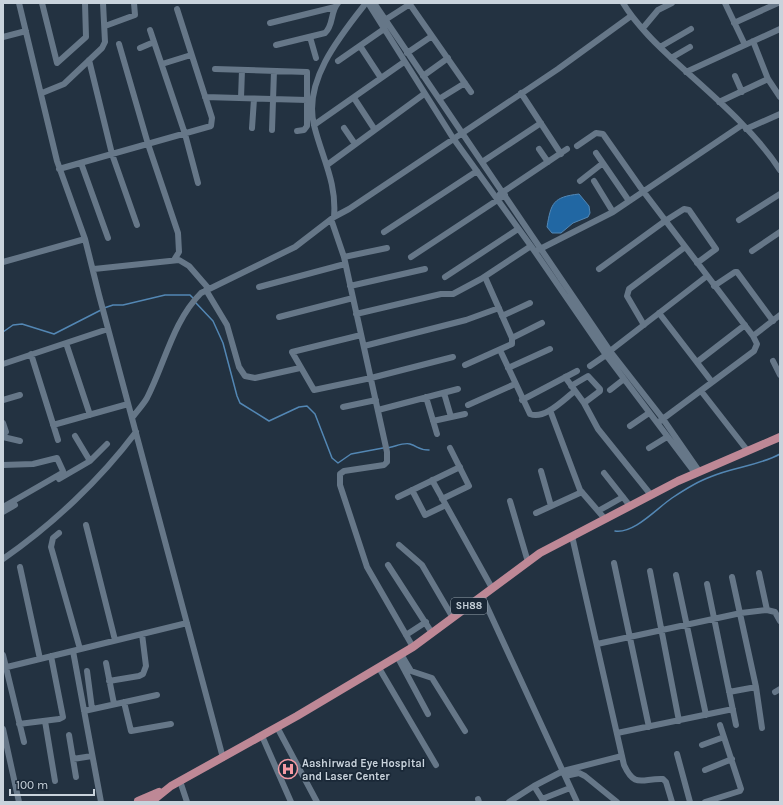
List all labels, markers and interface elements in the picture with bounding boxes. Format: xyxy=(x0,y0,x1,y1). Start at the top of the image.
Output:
road number: SH88 xyxy=(451,598,487,614)
place label: Aashirwad Eye Hospital and Laser Center xyxy=(302,757,425,783)
hospital icon: Aashirwad Eye Hospital and Laser Center xyxy=(277,758,299,780)
scale bar xyxy=(10,771,94,797)
text: 100 m xyxy=(16,778,48,792)

